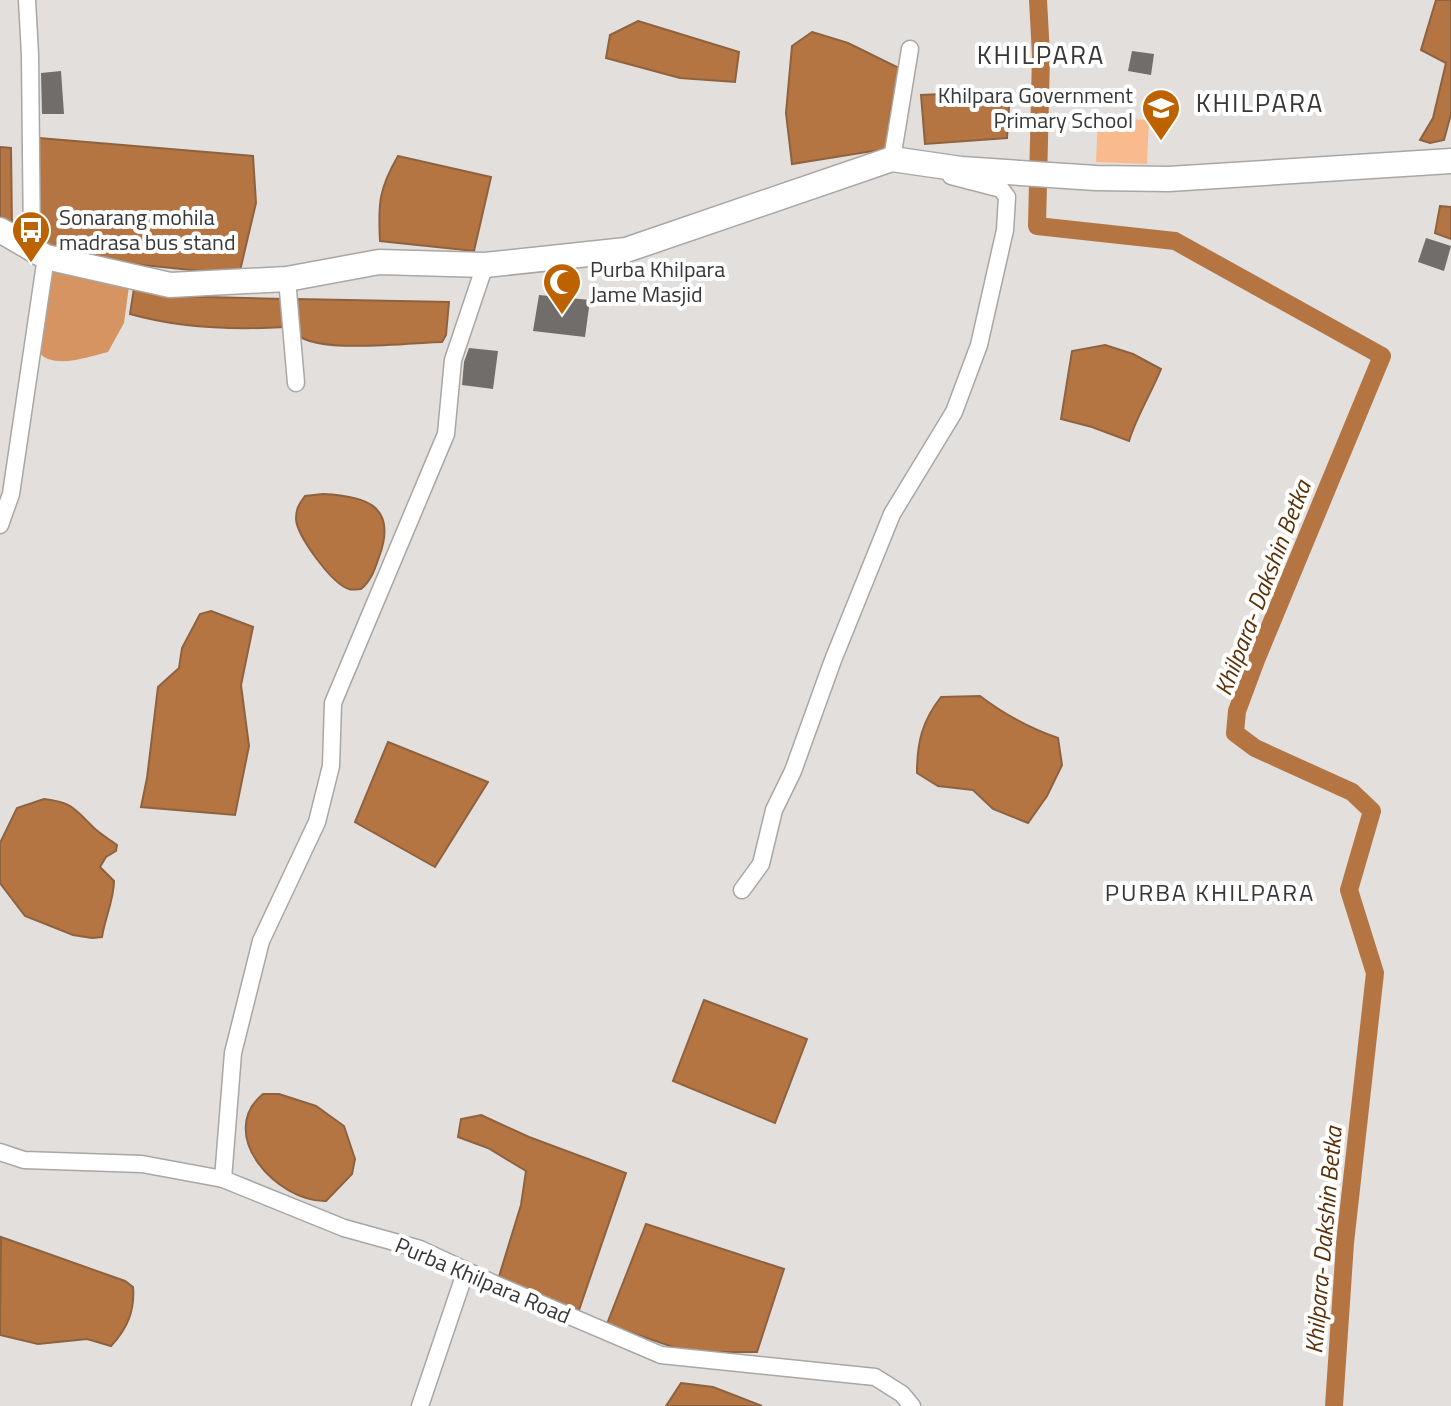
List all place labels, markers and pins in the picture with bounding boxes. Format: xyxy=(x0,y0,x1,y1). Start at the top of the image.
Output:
place label: Khilpara Government Primary School xyxy=(938,78,1133,137)
school or university icon: Khilpara Government Primary School xyxy=(1140,87,1182,142)
place label: Sonarang mohila madrasa bus stand xyxy=(59,200,236,259)
bus stop icon: Sonarang mohila madrasa bus stand xyxy=(10,209,52,264)
place label: Purba Khilpara Jame Masjid xyxy=(590,252,725,311)
mosque icon: Purba Khilpara Jame Masjid xyxy=(541,261,583,316)

